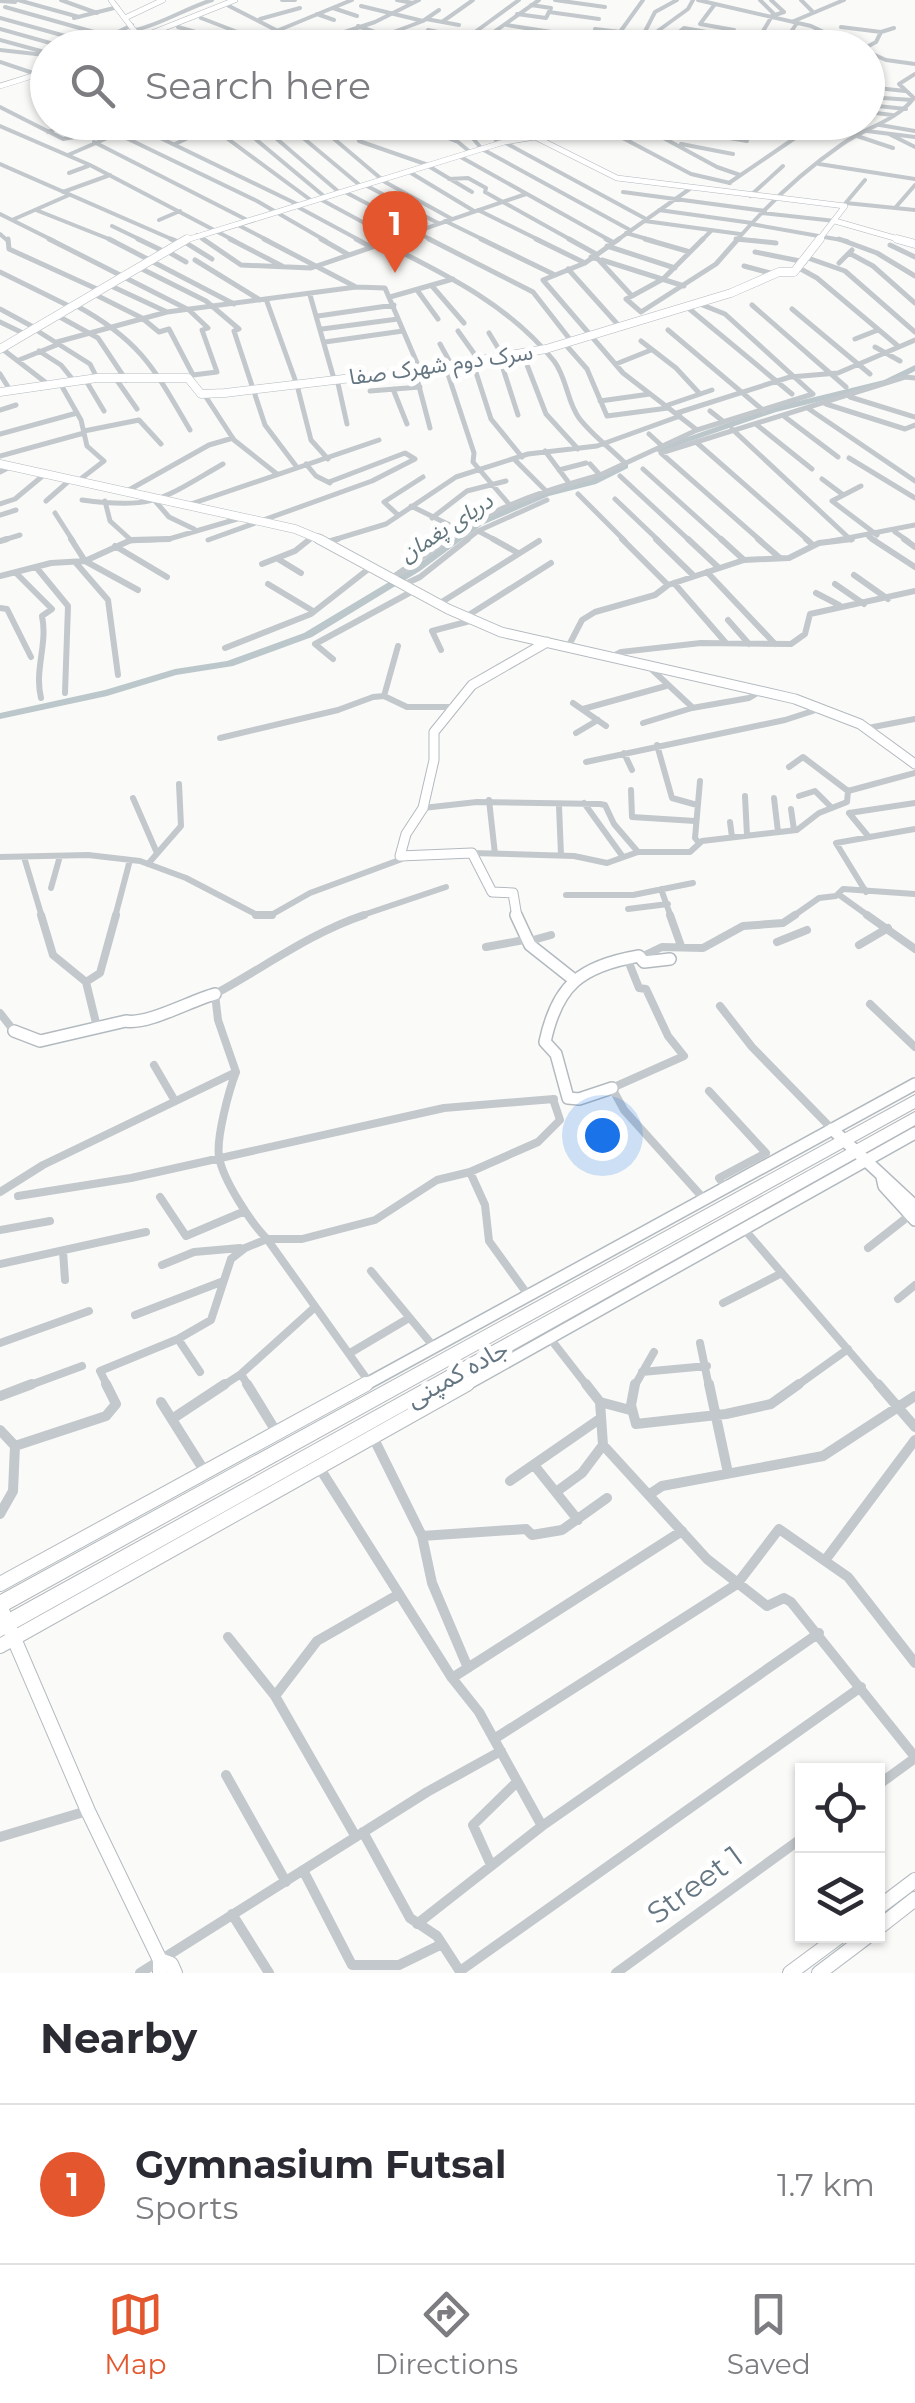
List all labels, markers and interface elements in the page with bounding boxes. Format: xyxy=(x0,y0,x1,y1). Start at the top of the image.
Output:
search box xyxy=(30,30,885,140)
icon: search xyxy=(65,58,120,113)
text: Search here xyxy=(145,62,371,109)
pin: 1 xyxy=(362,190,428,273)
street label: سرک دوم شهرک صفا xyxy=(347,338,535,394)
water label: دریای پغمان xyxy=(395,487,499,568)
your location xyxy=(577,1110,628,1161)
street label: جاده کمپنی xyxy=(401,1333,514,1414)
map controls xyxy=(795,1763,885,1943)
button: locate xyxy=(795,1763,885,1853)
street label: Street 1 xyxy=(640,1837,750,1932)
button: layers xyxy=(795,1853,885,1943)
text: Nearby xyxy=(40,2012,197,2064)
text: Gymnasium Futsal xyxy=(135,2141,506,2188)
text: 1 xyxy=(66,2165,79,2204)
text: 1.7 km xyxy=(777,2165,875,2204)
text: Sports xyxy=(135,2188,238,2227)
tab: Map xyxy=(104,2287,166,2381)
tab: Directions xyxy=(375,2287,518,2381)
tab: Saved xyxy=(727,2287,811,2381)

